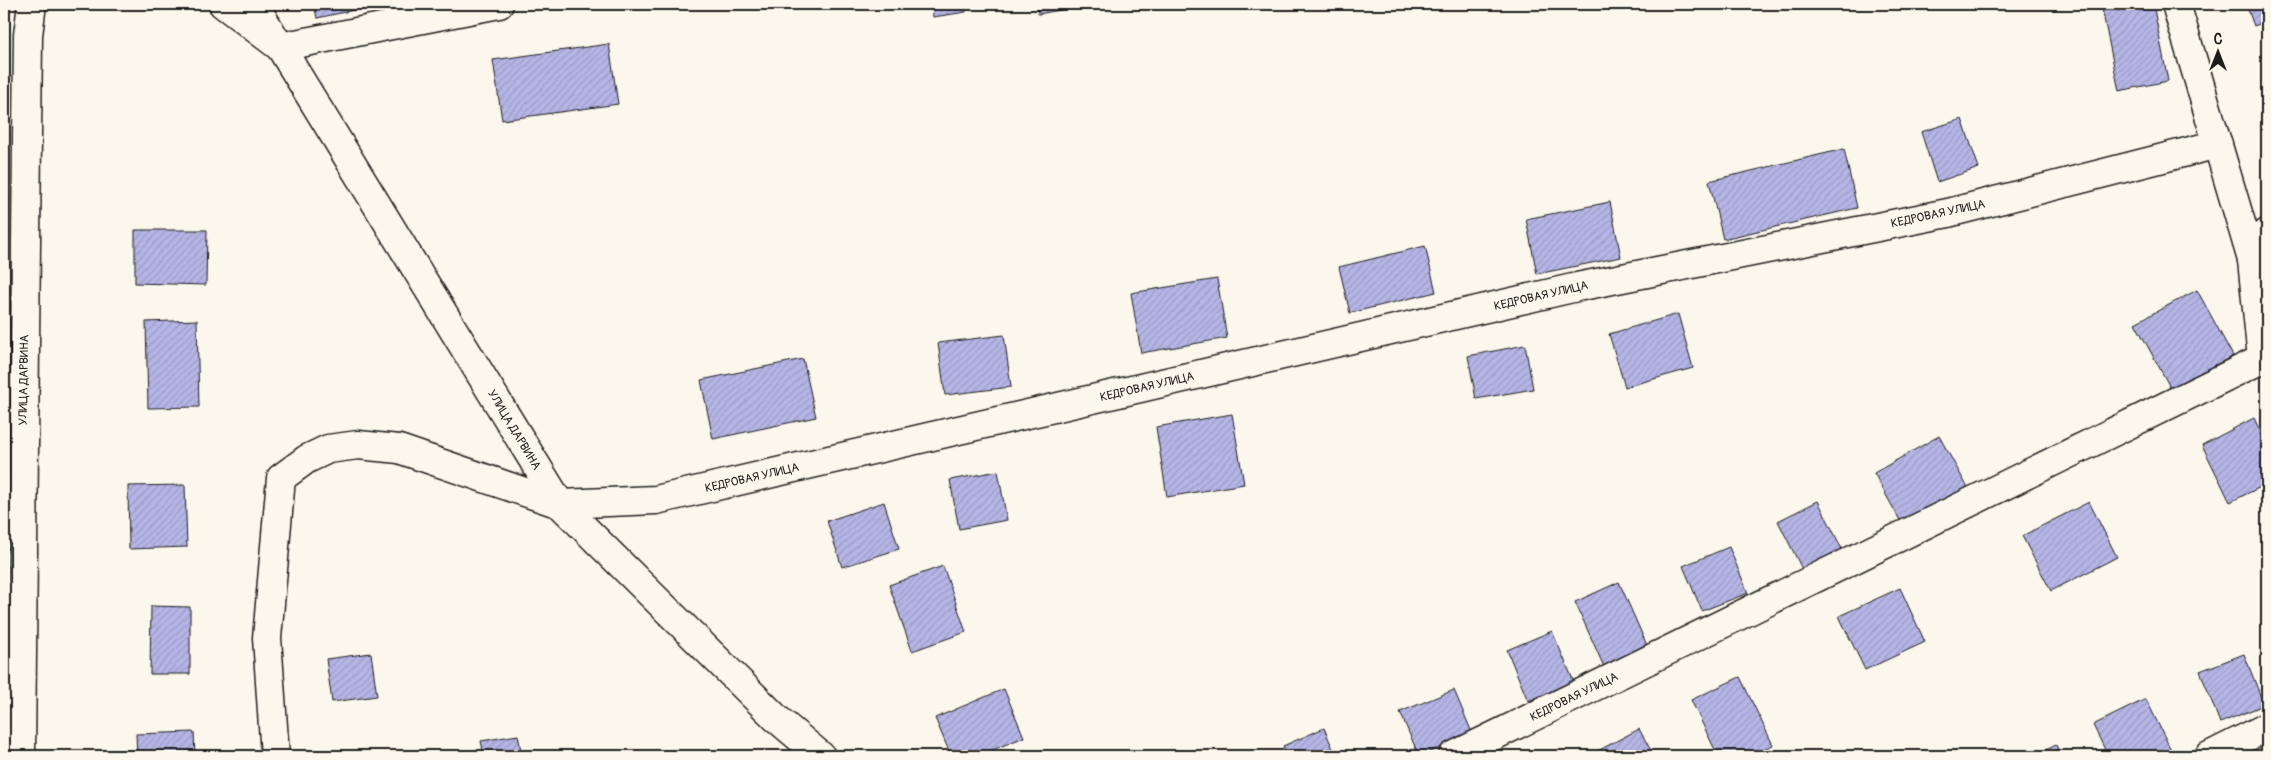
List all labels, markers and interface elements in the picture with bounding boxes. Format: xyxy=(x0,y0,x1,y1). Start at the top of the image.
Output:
north arrow xyxy=(2194,28,2244,78)
text: С xyxy=(2214,31,2223,48)
street label: КЕДРОВАЯ УЛИЦА xyxy=(1890,197,1987,231)
street label: КЕДРОВАЯ УЛИЦА xyxy=(1493,278,1590,314)
street label: УЛИЦА ДАРВИНА xyxy=(16,334,32,426)
street label: КЕДРОВАЯ УЛИЦА xyxy=(1099,369,1196,405)
street label: УЛИЦА ДАРВИНА xyxy=(484,387,544,473)
street label: КЕДРОВАЯ УЛИЦА xyxy=(704,460,801,496)
street label: КЕДРОВАЯ УЛИЦА xyxy=(1528,669,1621,725)

